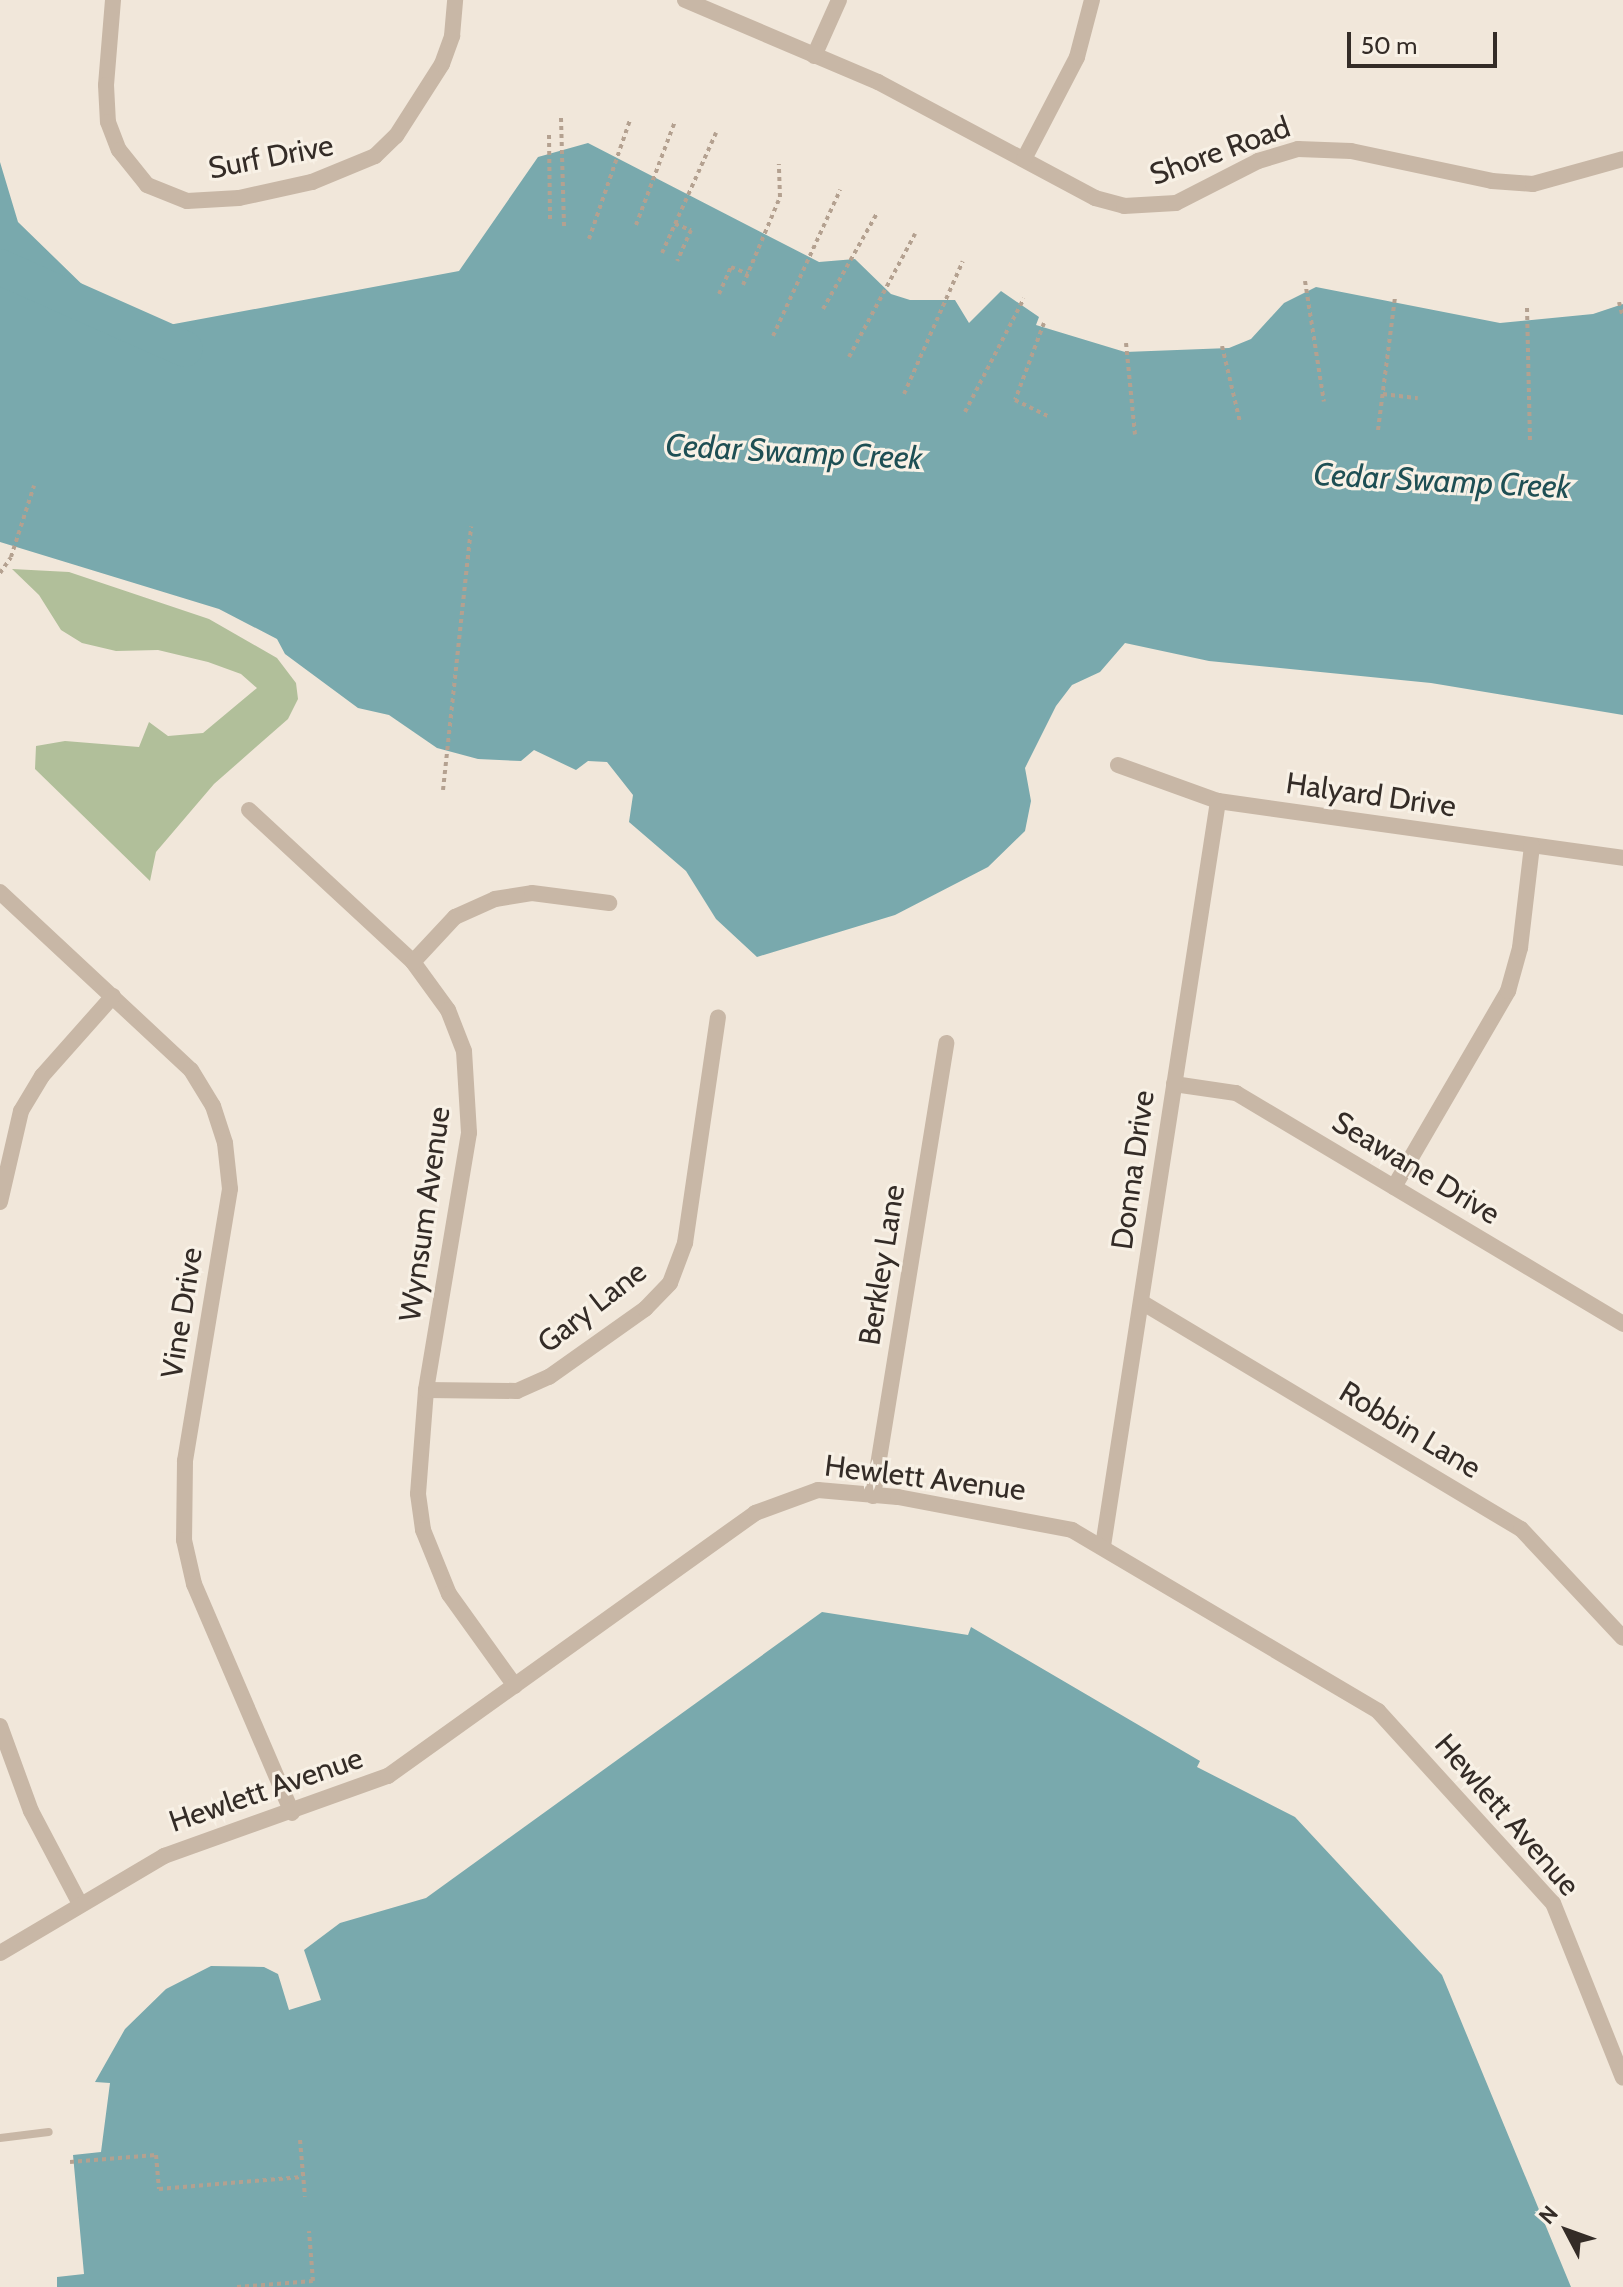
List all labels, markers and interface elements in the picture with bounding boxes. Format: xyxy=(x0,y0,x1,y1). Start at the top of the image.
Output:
scale bar xyxy=(1351,16,1501,66)
text: 50 m xyxy=(1361,31,1417,60)
street label: Shore Road xyxy=(1145,109,1295,193)
street label: Surf Drive xyxy=(205,127,337,187)
water label: Cedar Swamp Creek xyxy=(665,426,923,478)
water label: Cedar Swamp Creek xyxy=(1313,455,1571,507)
street label: Halyard Drive xyxy=(1284,765,1458,825)
street label: Donna Drive xyxy=(1104,1088,1162,1252)
street label: Wynsum Avenue xyxy=(392,1104,458,1324)
street label: Seawane Drive xyxy=(1326,1104,1506,1232)
street label: Berkley Lane xyxy=(852,1182,912,1348)
street label: Vine Drive xyxy=(154,1245,210,1381)
street label: Gary Lane xyxy=(531,1254,653,1360)
street label: Robbin Lane xyxy=(1333,1374,1487,1486)
street label: Hewlett Avenue xyxy=(822,1448,1028,1508)
street label: Hewlett Avenue xyxy=(1427,1727,1587,1903)
street label: Hewlett Avenue xyxy=(165,1740,367,1840)
north arrow xyxy=(1527,2191,1607,2271)
text: N xyxy=(1533,2200,1564,2230)

